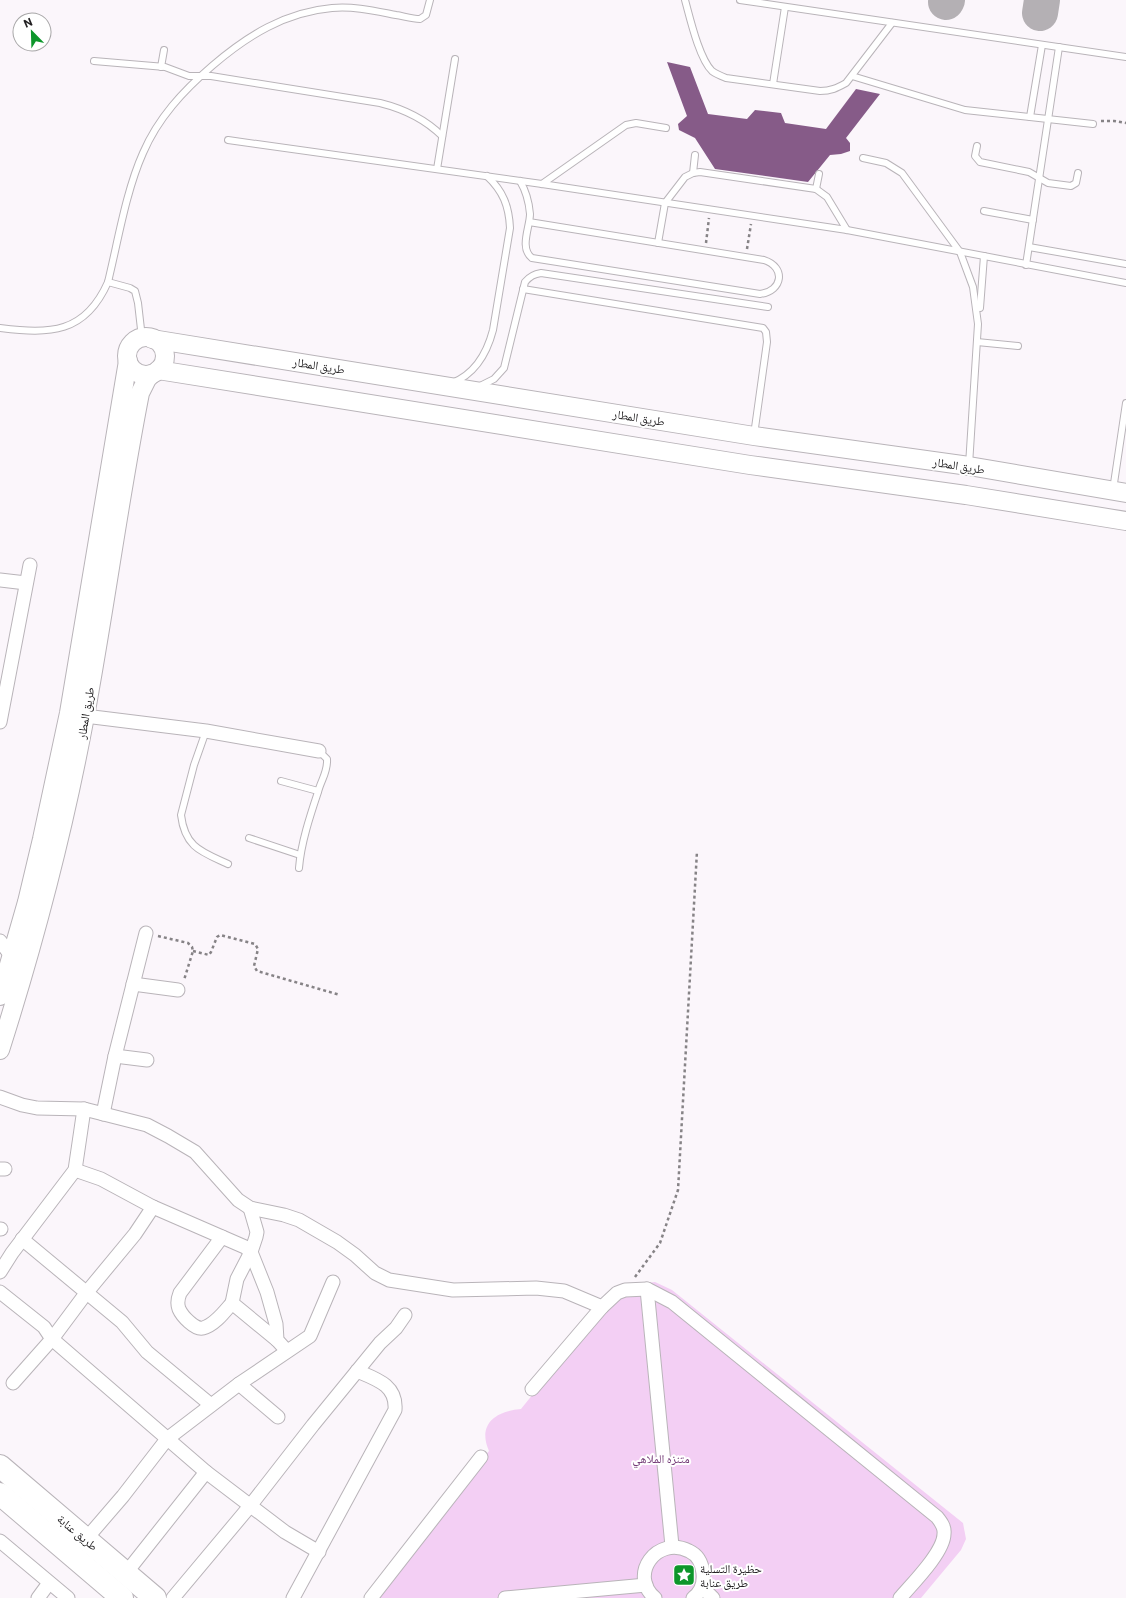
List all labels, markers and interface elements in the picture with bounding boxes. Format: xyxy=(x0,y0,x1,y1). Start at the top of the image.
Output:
north arrow xyxy=(12,12,52,52)
text: N xyxy=(22,15,34,30)
street label: طريق المطار xyxy=(291,354,346,377)
street label: طريق المطار xyxy=(611,406,666,429)
street label: طريق المطار xyxy=(931,454,986,477)
street label: طريق المطار xyxy=(73,686,98,741)
park label: متنزه الملاهي xyxy=(632,1451,690,1469)
street label: طريق عنابة xyxy=(54,1511,101,1554)
place label: حظيرة التسلية طريق عنابة xyxy=(700,1561,762,1590)
place icon: حظيرة التسلية طريق عنابة xyxy=(671,1562,697,1588)

